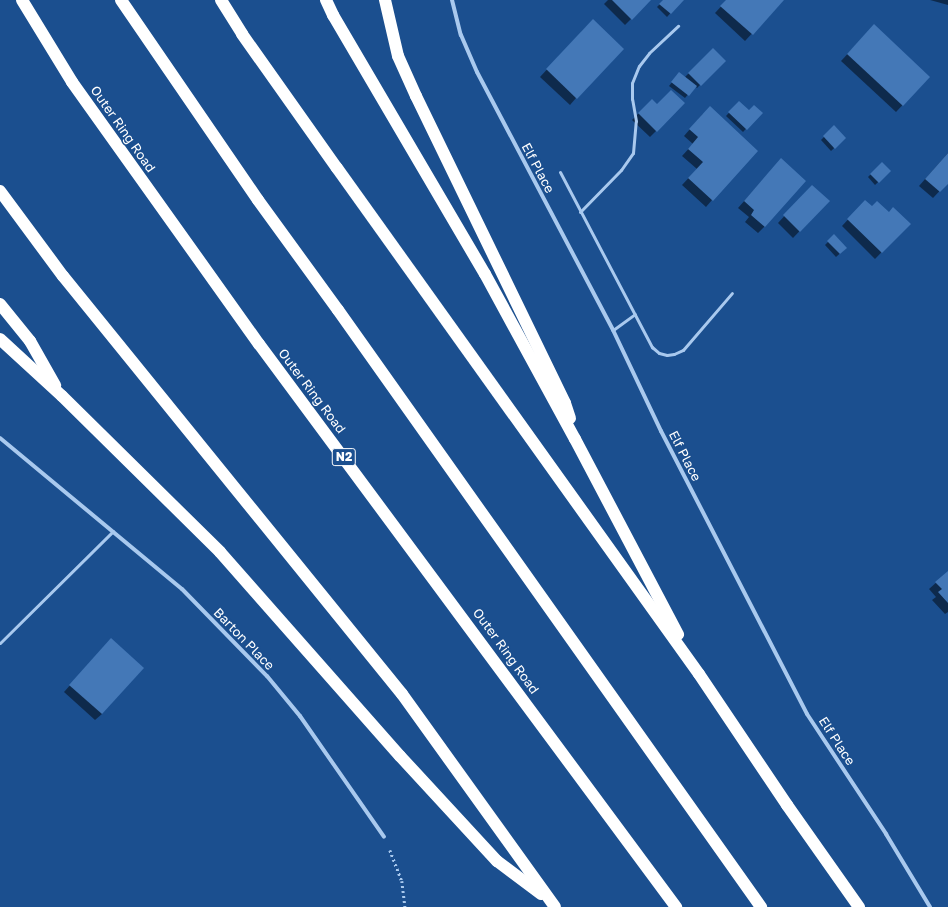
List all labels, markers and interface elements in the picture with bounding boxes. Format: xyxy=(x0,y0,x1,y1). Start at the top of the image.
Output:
street label: Outer Ring Road xyxy=(87,83,159,175)
street label: Elf Place xyxy=(518,140,558,196)
street label: Outer Ring Road xyxy=(275,346,349,436)
street label: Elf Place xyxy=(666,428,704,484)
road number: N2 xyxy=(331,447,357,467)
street label: Barton Place xyxy=(211,605,277,673)
street label: Outer Ring Road xyxy=(470,605,542,697)
street label: Elf Place xyxy=(816,714,858,768)

